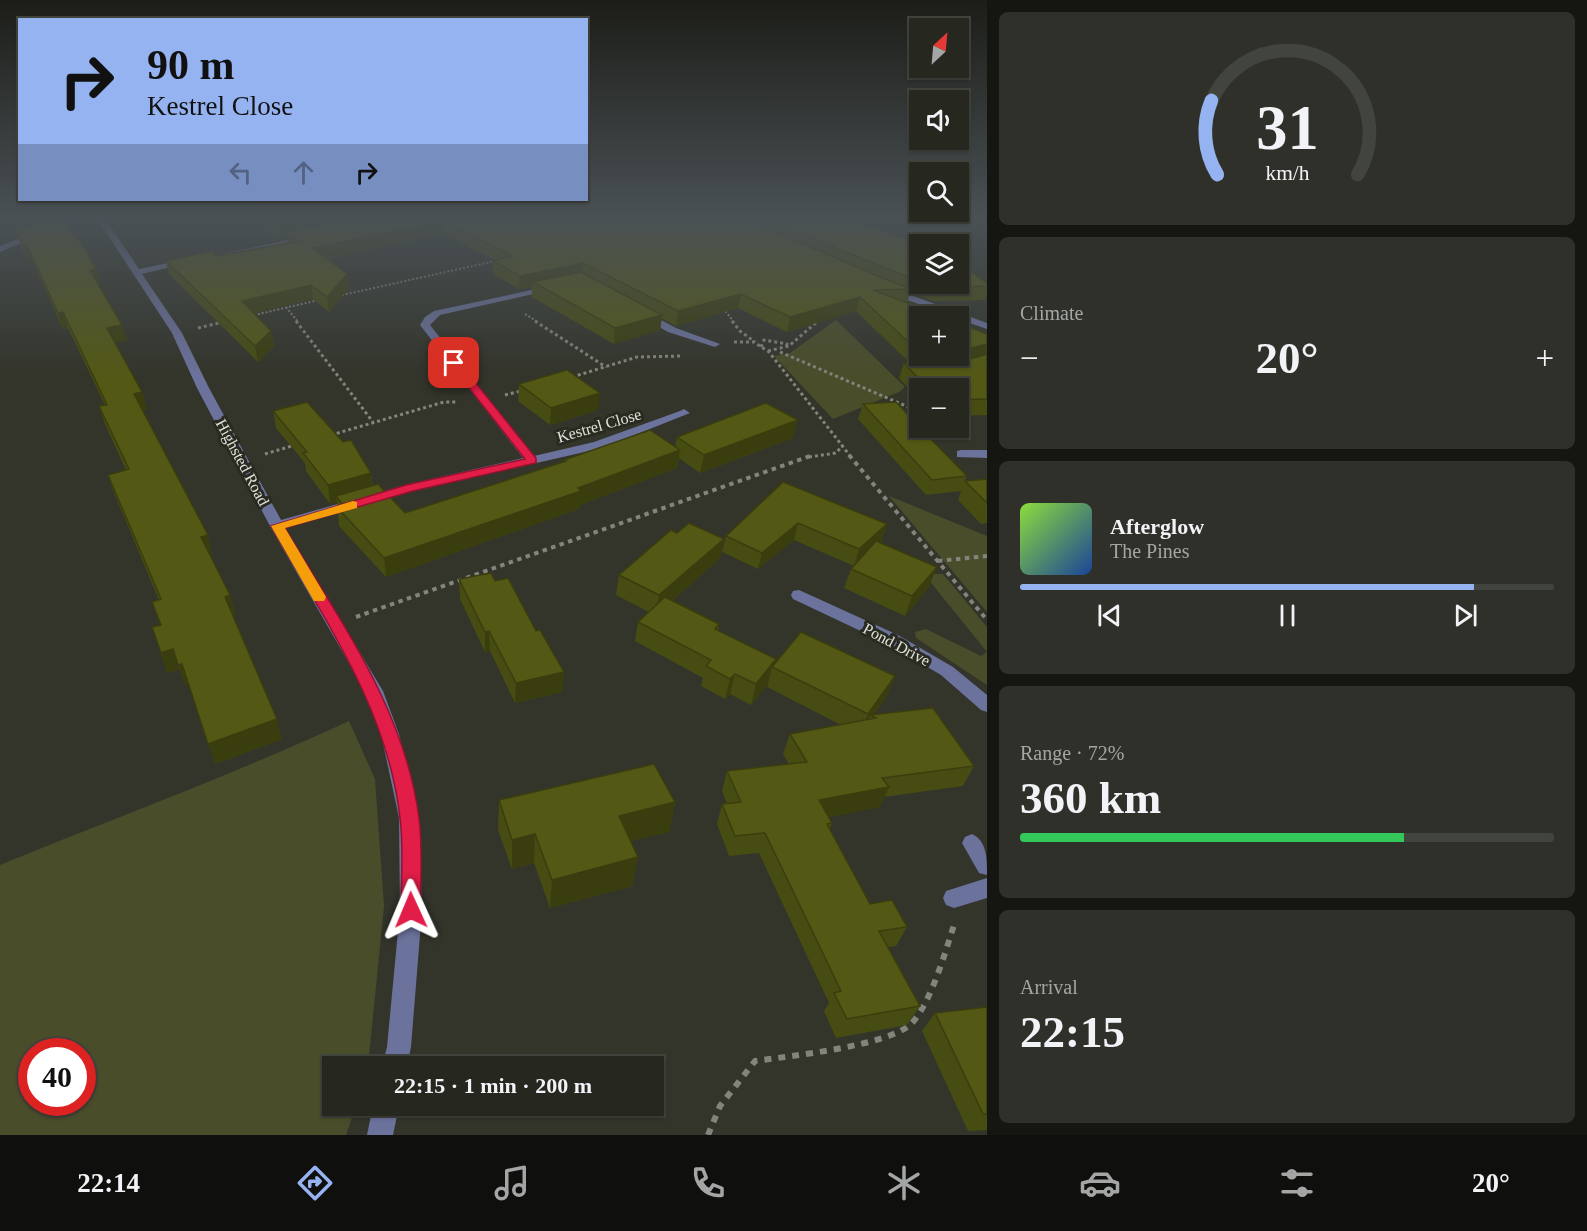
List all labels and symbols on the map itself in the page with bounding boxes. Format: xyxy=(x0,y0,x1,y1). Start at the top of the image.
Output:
north arrow xyxy=(909,18,969,78)
pin xyxy=(428,337,479,388)
street label: Kestrel Close xyxy=(555,405,643,446)
street label: Highsted Road xyxy=(212,416,272,509)
street label: Pond Drive xyxy=(860,620,933,669)
position arrow xyxy=(379,878,443,942)
speed limit sign: 40 xyxy=(18,1038,96,1116)

